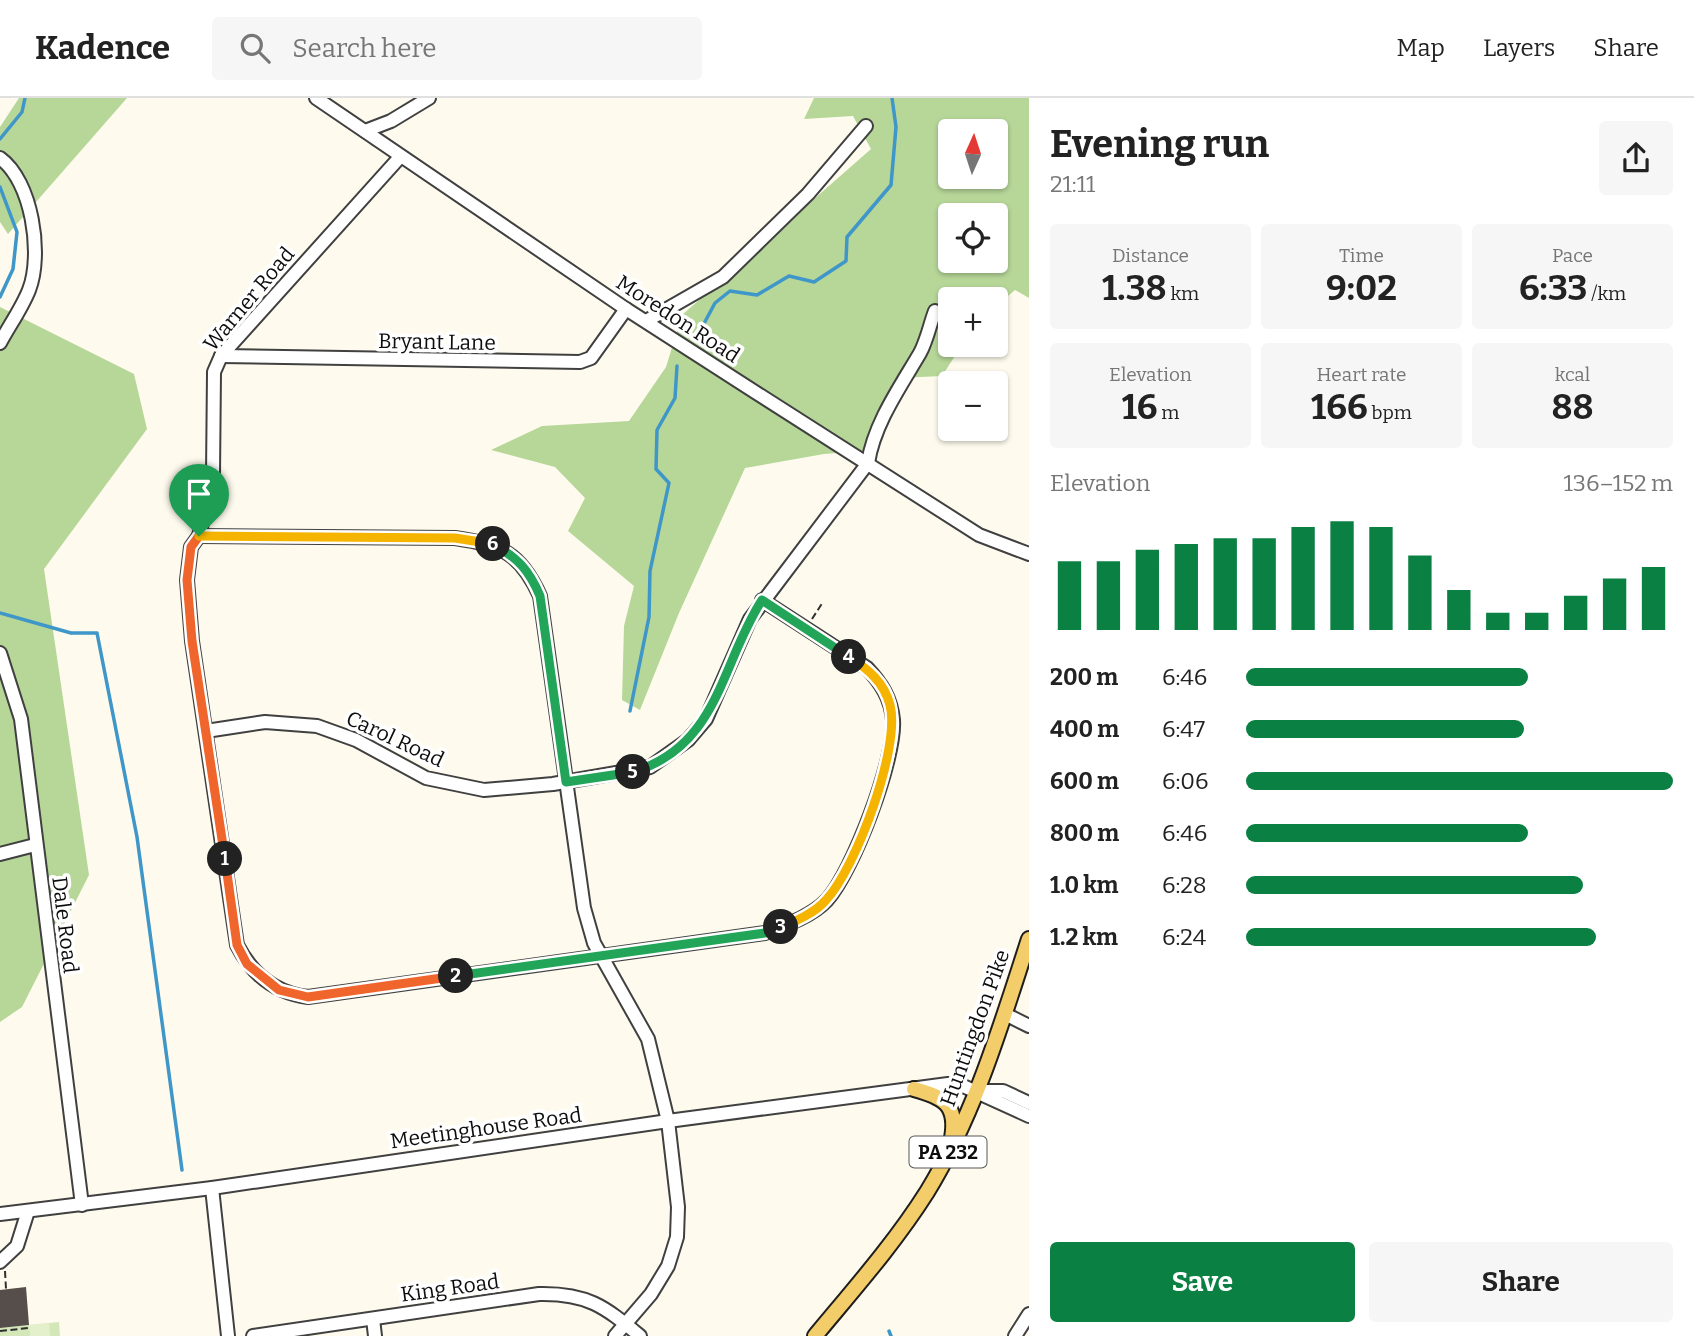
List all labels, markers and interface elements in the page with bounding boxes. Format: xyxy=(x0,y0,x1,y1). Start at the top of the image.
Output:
search box xyxy=(212,17,702,80)
text: Kadence xyxy=(35,28,170,68)
icon: search xyxy=(236,29,274,67)
text: Search here xyxy=(292,33,437,64)
text: Map xyxy=(1397,34,1445,62)
text: Layers xyxy=(1483,34,1555,62)
text: Share xyxy=(1593,34,1659,62)
north arrow xyxy=(938,119,1008,189)
map controls xyxy=(938,119,1008,441)
text: Evening run xyxy=(1050,121,1269,167)
button: share xyxy=(1599,121,1673,195)
text: 21:11 xyxy=(1050,170,1095,198)
button: locate xyxy=(938,203,1008,273)
street label: Warner Road xyxy=(198,242,300,356)
text: Distance xyxy=(1112,244,1189,267)
text: Time xyxy=(1339,244,1384,267)
text: Pace xyxy=(1552,244,1593,267)
text: 1.38 xyxy=(1102,267,1167,309)
text: 9:02 xyxy=(1326,267,1397,309)
text: 6:33 xyxy=(1519,267,1587,309)
street label: Moredon Road xyxy=(611,269,745,369)
text: km xyxy=(1167,282,1199,305)
text: /km xyxy=(1587,282,1626,305)
button: + xyxy=(938,287,1008,357)
street label: Bryant Lane xyxy=(378,328,496,356)
text: Elevation xyxy=(1109,363,1192,386)
text: Heart rate xyxy=(1317,363,1406,386)
text: kcal xyxy=(1555,363,1590,386)
button: − xyxy=(938,371,1008,441)
text: 16 xyxy=(1122,386,1157,428)
text: 166 xyxy=(1311,386,1368,428)
text: 88 xyxy=(1551,386,1594,428)
text: m xyxy=(1157,401,1179,424)
text: bpm xyxy=(1368,401,1412,424)
pin xyxy=(169,464,229,536)
text: Elevation xyxy=(1050,469,1150,497)
text: 136–152 m xyxy=(1564,469,1673,497)
icon: arrive xyxy=(180,475,218,513)
pin: 6 xyxy=(476,526,510,562)
text: 6 xyxy=(487,532,498,555)
pin: 4 xyxy=(832,640,866,674)
text: 4 xyxy=(843,645,854,668)
text: 200 m xyxy=(1050,663,1118,691)
text: 6:46 xyxy=(1162,663,1207,691)
street label: Carol Road xyxy=(342,705,448,773)
text: 400 m xyxy=(1050,715,1119,743)
text: 6:47 xyxy=(1162,715,1205,743)
pin: 5 xyxy=(616,754,650,790)
text: 5 xyxy=(627,760,638,783)
text: 600 m xyxy=(1050,767,1119,795)
text: 6:06 xyxy=(1162,767,1209,795)
text: 800 m xyxy=(1050,819,1119,847)
text: 6:46 xyxy=(1162,819,1207,847)
pin: 1 xyxy=(208,842,243,876)
text: 1 xyxy=(220,847,229,870)
text: 1.0 km xyxy=(1050,871,1119,899)
text: 6:28 xyxy=(1162,871,1207,899)
street label: Dale Road xyxy=(46,875,84,975)
pin: 3 xyxy=(764,910,798,944)
text: 3 xyxy=(775,915,786,938)
text: 1.2 km xyxy=(1050,923,1118,951)
text: 6:24 xyxy=(1162,923,1206,951)
street label: Huntingdon Pike xyxy=(935,946,1015,1110)
pin: 2 xyxy=(438,958,474,994)
text: 2 xyxy=(450,964,461,987)
street label: Meetinghouse Road xyxy=(389,1102,583,1154)
road number: PA 232 xyxy=(909,1136,986,1168)
button: Save xyxy=(1050,1242,1355,1322)
button: Share xyxy=(1369,1242,1673,1322)
street label: King Road xyxy=(399,1268,501,1308)

